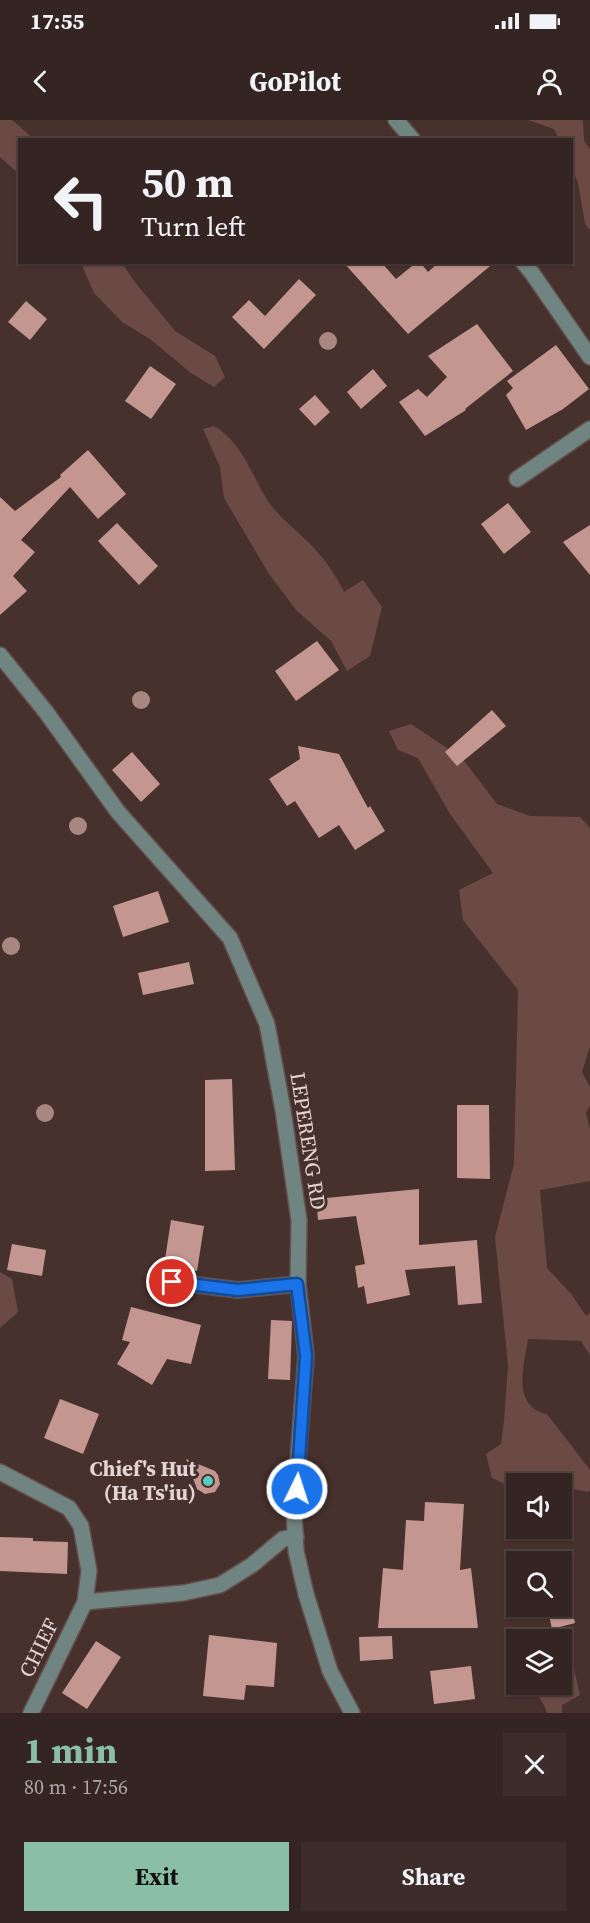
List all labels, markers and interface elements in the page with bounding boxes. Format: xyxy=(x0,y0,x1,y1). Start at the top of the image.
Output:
text: 17:55 xyxy=(30,6,84,36)
text: GoPilot xyxy=(249,63,341,100)
icon: back xyxy=(24,65,57,98)
icon: person xyxy=(533,65,566,98)
text: 50 m xyxy=(141,153,234,211)
icon: left xyxy=(42,162,120,240)
text: Turn left xyxy=(141,208,245,245)
street label: LEPERENG RD xyxy=(283,1070,334,1212)
pin xyxy=(146,1256,197,1307)
icon: arrive xyxy=(155,1265,188,1298)
place label: Chief's Hut (Ha Ts'iu) xyxy=(89,1454,196,1507)
position arrow xyxy=(265,1457,329,1521)
map controls xyxy=(506,1473,572,1695)
button: sound xyxy=(506,1473,572,1539)
marker: Chief's Hut (Ha Ts'iu) xyxy=(201,1474,215,1488)
button: search xyxy=(506,1551,572,1617)
street label: CHIEF xyxy=(12,1613,65,1682)
button: layers xyxy=(506,1629,572,1695)
text: 1 min xyxy=(24,1726,117,1775)
button: close xyxy=(503,1733,566,1796)
text: 80 m · 17:56 xyxy=(24,1773,128,1801)
button: Exit xyxy=(24,1842,289,1911)
button: Share xyxy=(301,1842,566,1911)

